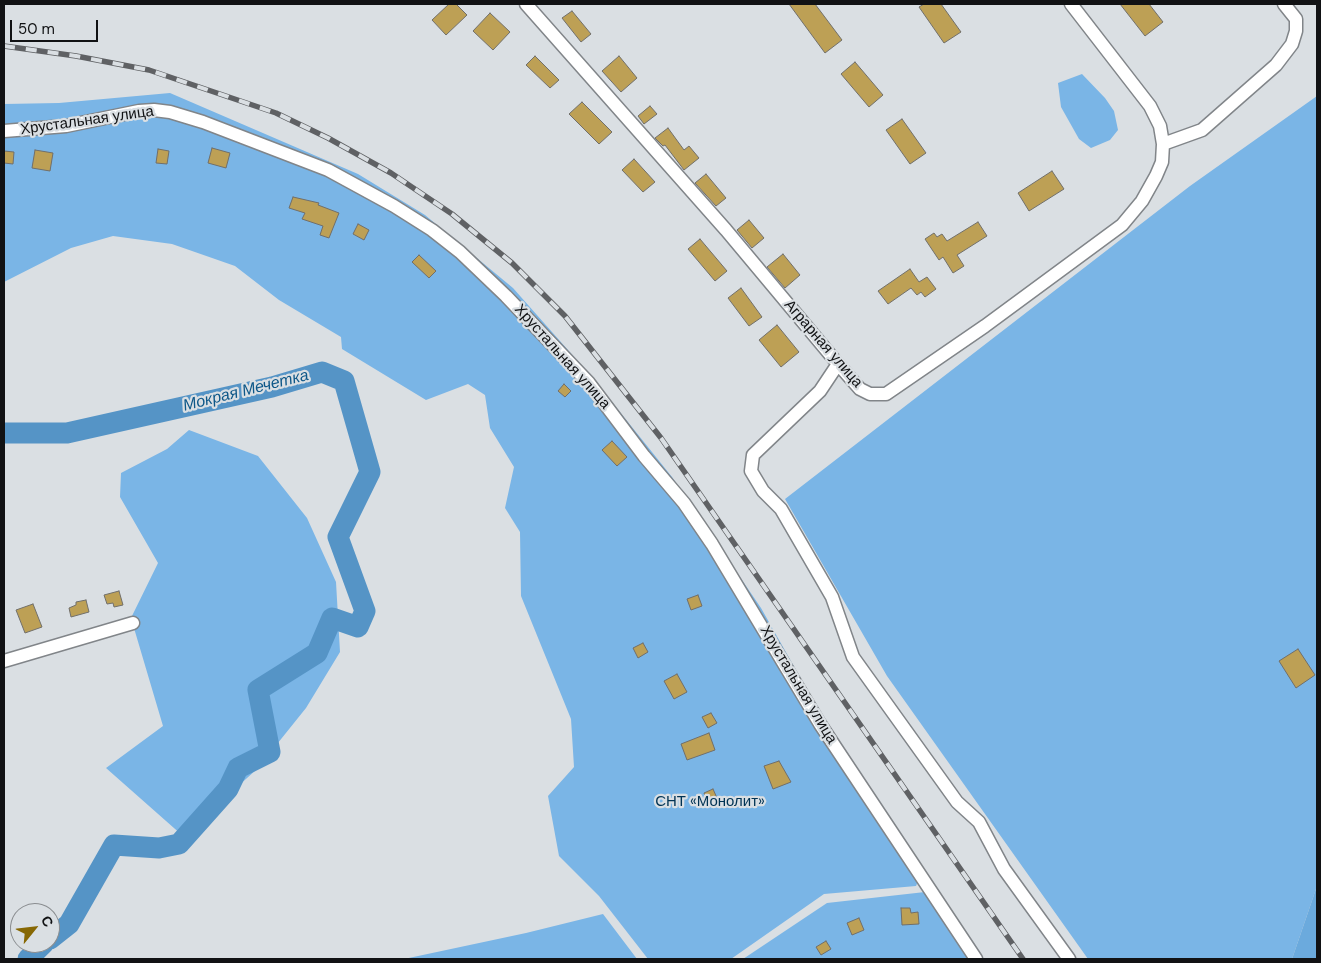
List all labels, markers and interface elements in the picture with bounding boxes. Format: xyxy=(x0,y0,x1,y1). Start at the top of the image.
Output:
scale bar xyxy=(12,10,100,42)
text: 50 m xyxy=(18,19,55,39)
street label: Хрустальная улица xyxy=(19,103,155,139)
street label: Аграрная улица xyxy=(780,296,866,392)
street label: Хрустальная улица xyxy=(510,301,614,413)
water label: Мокрая Мечетка xyxy=(181,366,311,416)
street label: Хрустальная улица xyxy=(756,623,840,747)
park label: СНТ «Монолит» xyxy=(655,793,765,811)
north arrow xyxy=(10,903,60,953)
text: С xyxy=(37,912,58,930)

